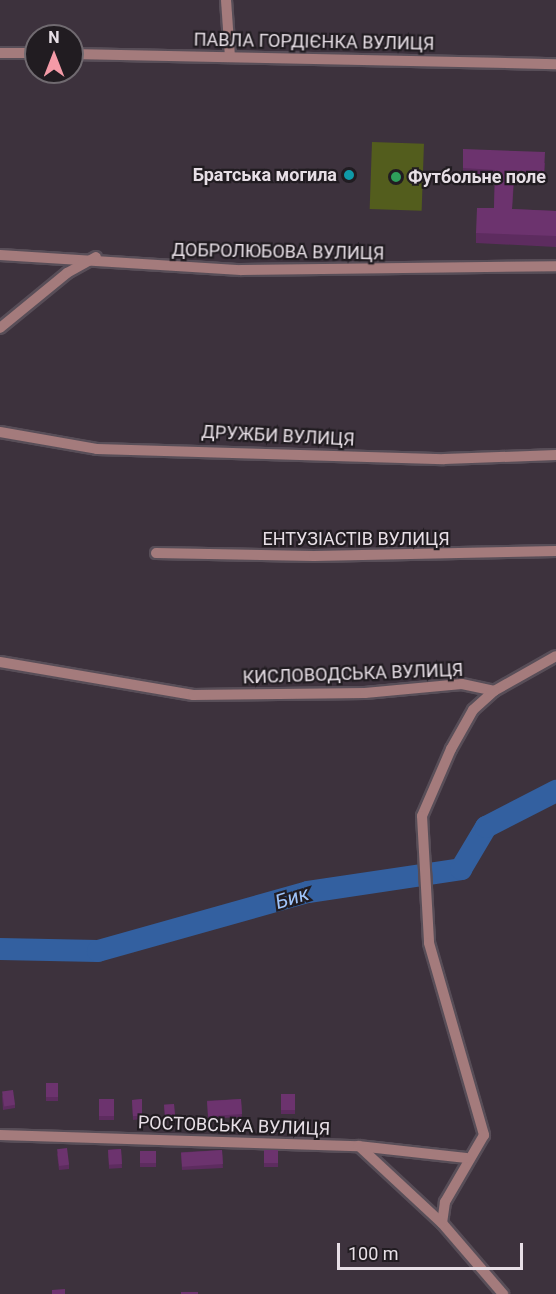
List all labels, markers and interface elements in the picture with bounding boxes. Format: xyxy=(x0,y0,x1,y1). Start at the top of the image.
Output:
north arrow xyxy=(24,24,84,84)
text: N xyxy=(48,28,60,47)
street label: ПАВЛА ГОРДІЄНКА ВУЛИЦЯ xyxy=(194,29,434,55)
place label: Братська могила xyxy=(193,164,337,186)
place label: Футбольне поле xyxy=(408,166,546,188)
marker: Братська могила xyxy=(342,168,356,182)
marker: Футбольне поле xyxy=(389,170,403,184)
street label: ДОБРОЛЮБОВА ВУЛИЦЯ xyxy=(171,239,385,265)
street label: ДРУЖБИ ВУЛИЦЯ xyxy=(201,421,355,451)
street label: ЕНТУЗІАСТІВ ВУЛИЦЯ xyxy=(262,528,450,550)
street label: КИСЛОВОДСЬКА ВУЛИЦЯ xyxy=(242,659,464,689)
water label: Бик xyxy=(272,882,312,914)
street label: РОСТОВСЬКА ВУЛИЦЯ xyxy=(138,1112,330,1140)
scale bar xyxy=(340,1231,526,1269)
text: 100 m xyxy=(348,1243,399,1264)

